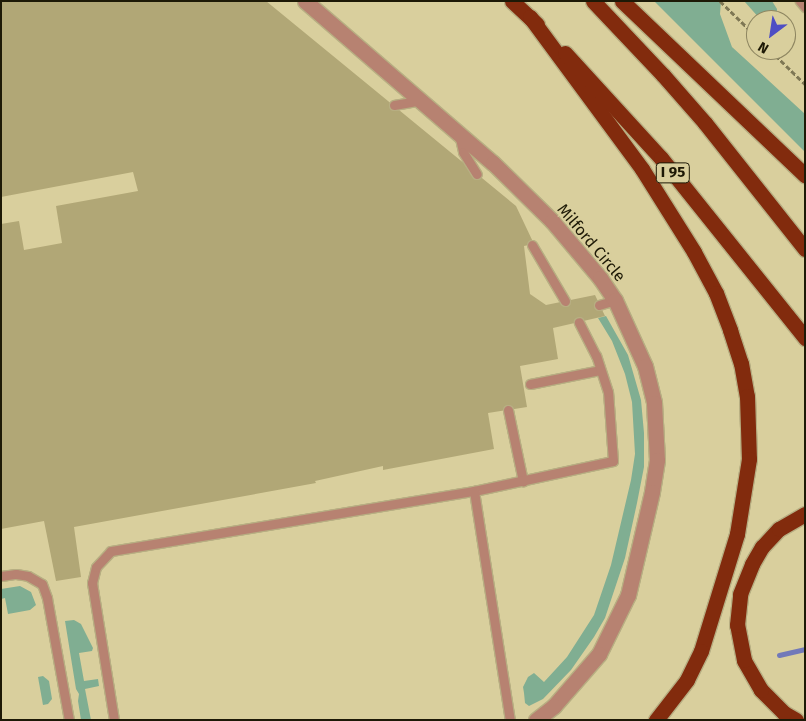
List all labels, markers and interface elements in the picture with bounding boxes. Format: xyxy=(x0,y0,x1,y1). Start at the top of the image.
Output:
north arrow xyxy=(746,10,796,60)
text: N xyxy=(755,38,772,57)
road number: I 95 xyxy=(656,160,690,186)
street label: Milford Circle xyxy=(553,200,629,286)

